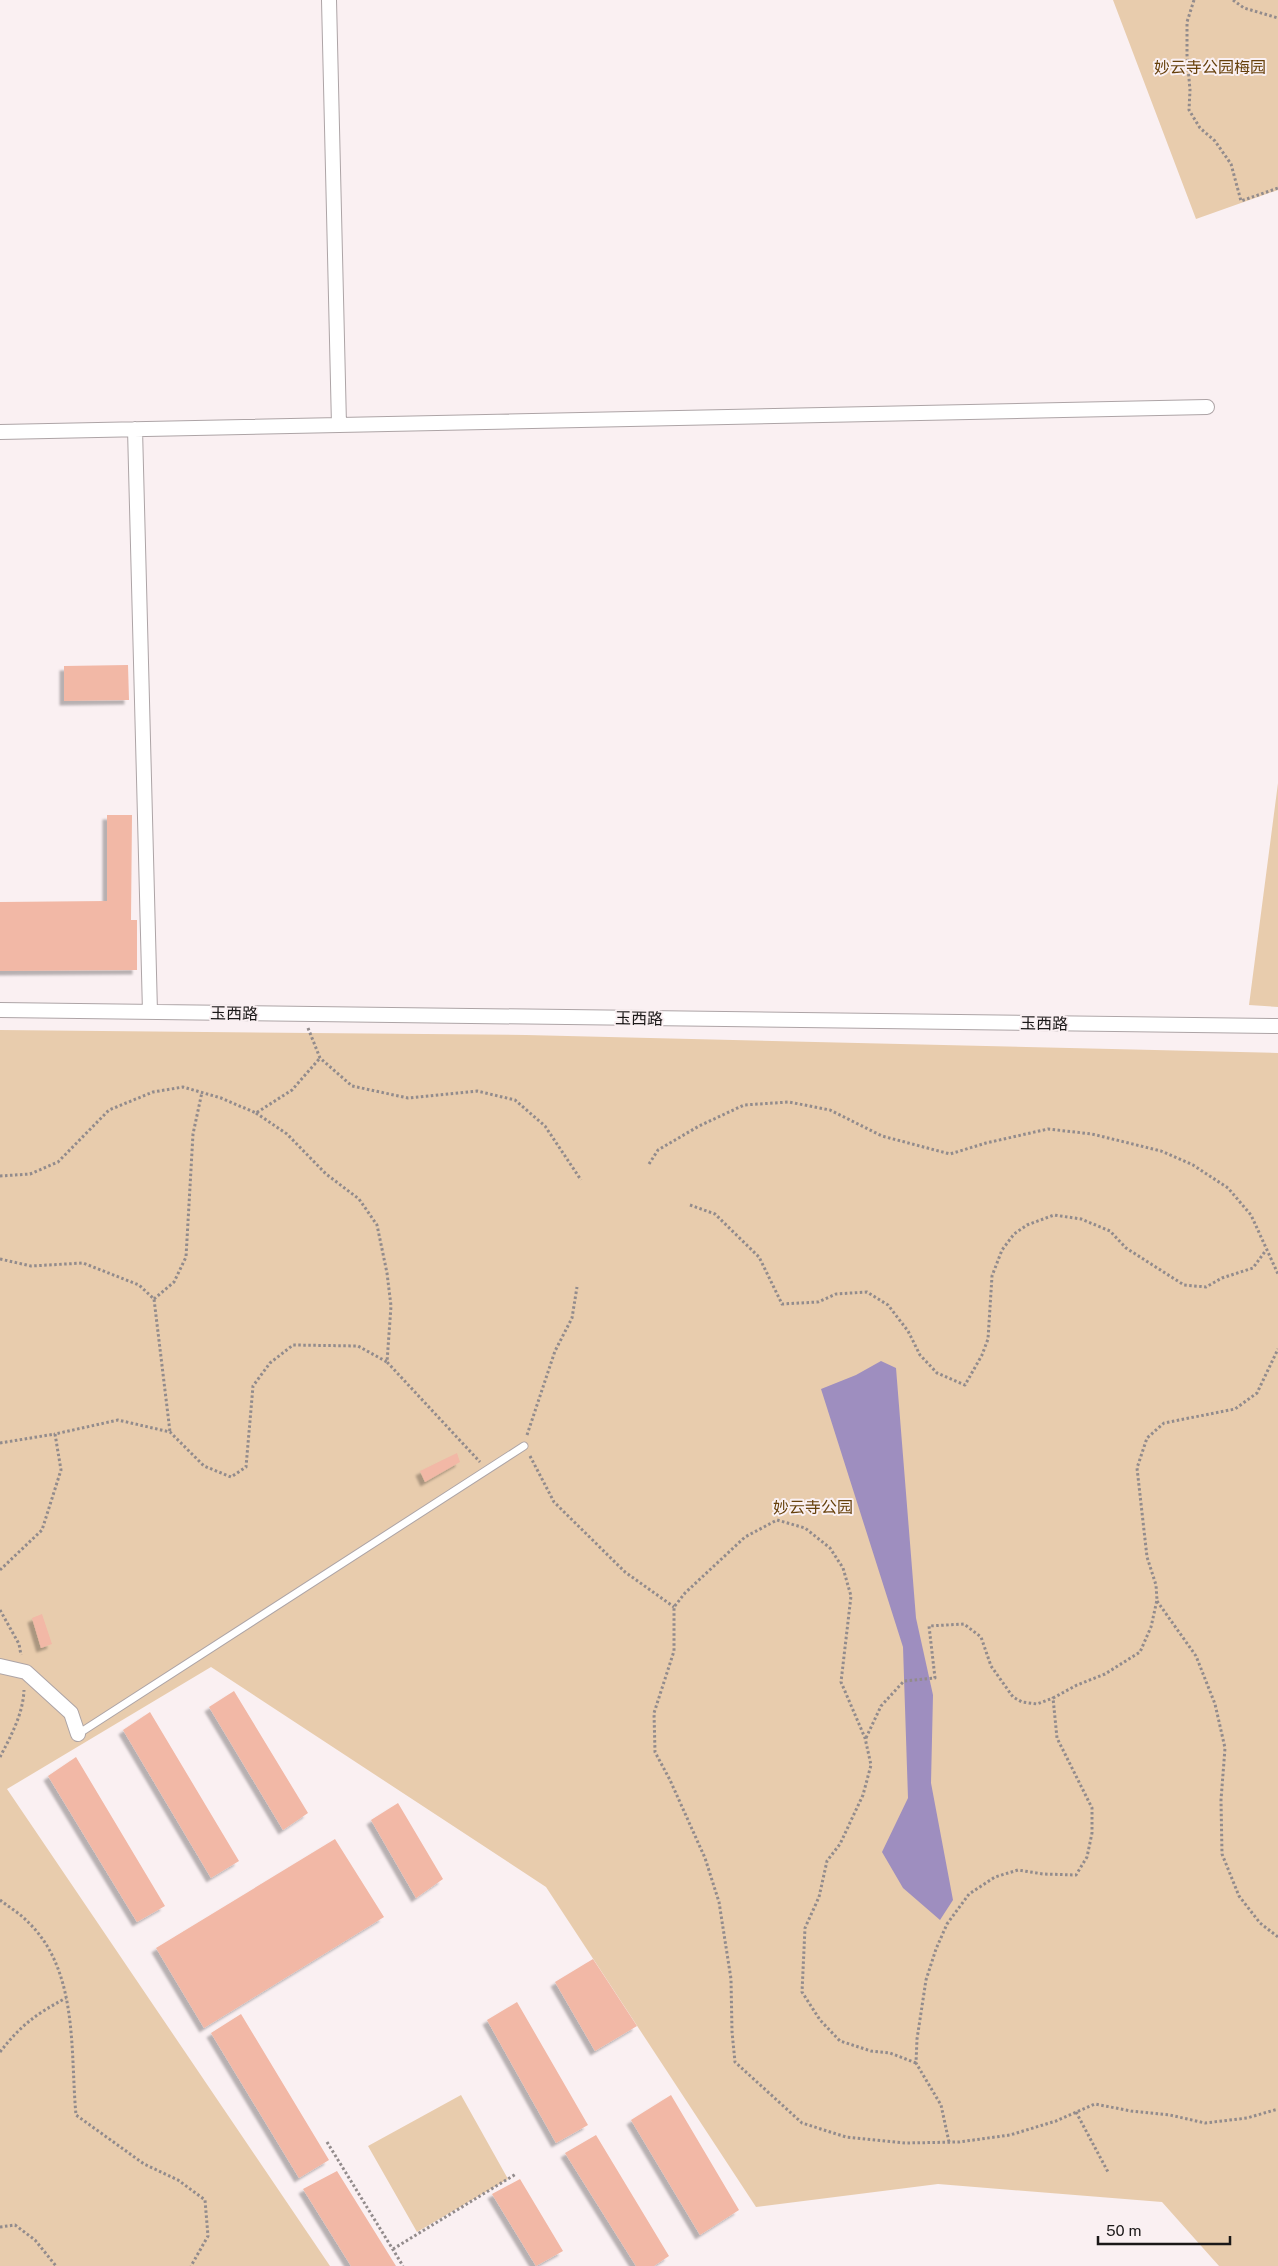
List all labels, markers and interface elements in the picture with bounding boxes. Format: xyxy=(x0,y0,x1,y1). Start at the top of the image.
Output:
park label: 妙云寺公园梅园 xyxy=(1154,58,1266,77)
street label: 玉西路 xyxy=(210,1004,258,1023)
street label: 玉西路 xyxy=(615,1009,663,1028)
street label: 玉西路 xyxy=(1020,1014,1068,1033)
park label: 妙云寺公园 xyxy=(773,1498,853,1517)
scale bar xyxy=(1098,2214,1230,2246)
text: 50 m xyxy=(1106,2222,1141,2239)

